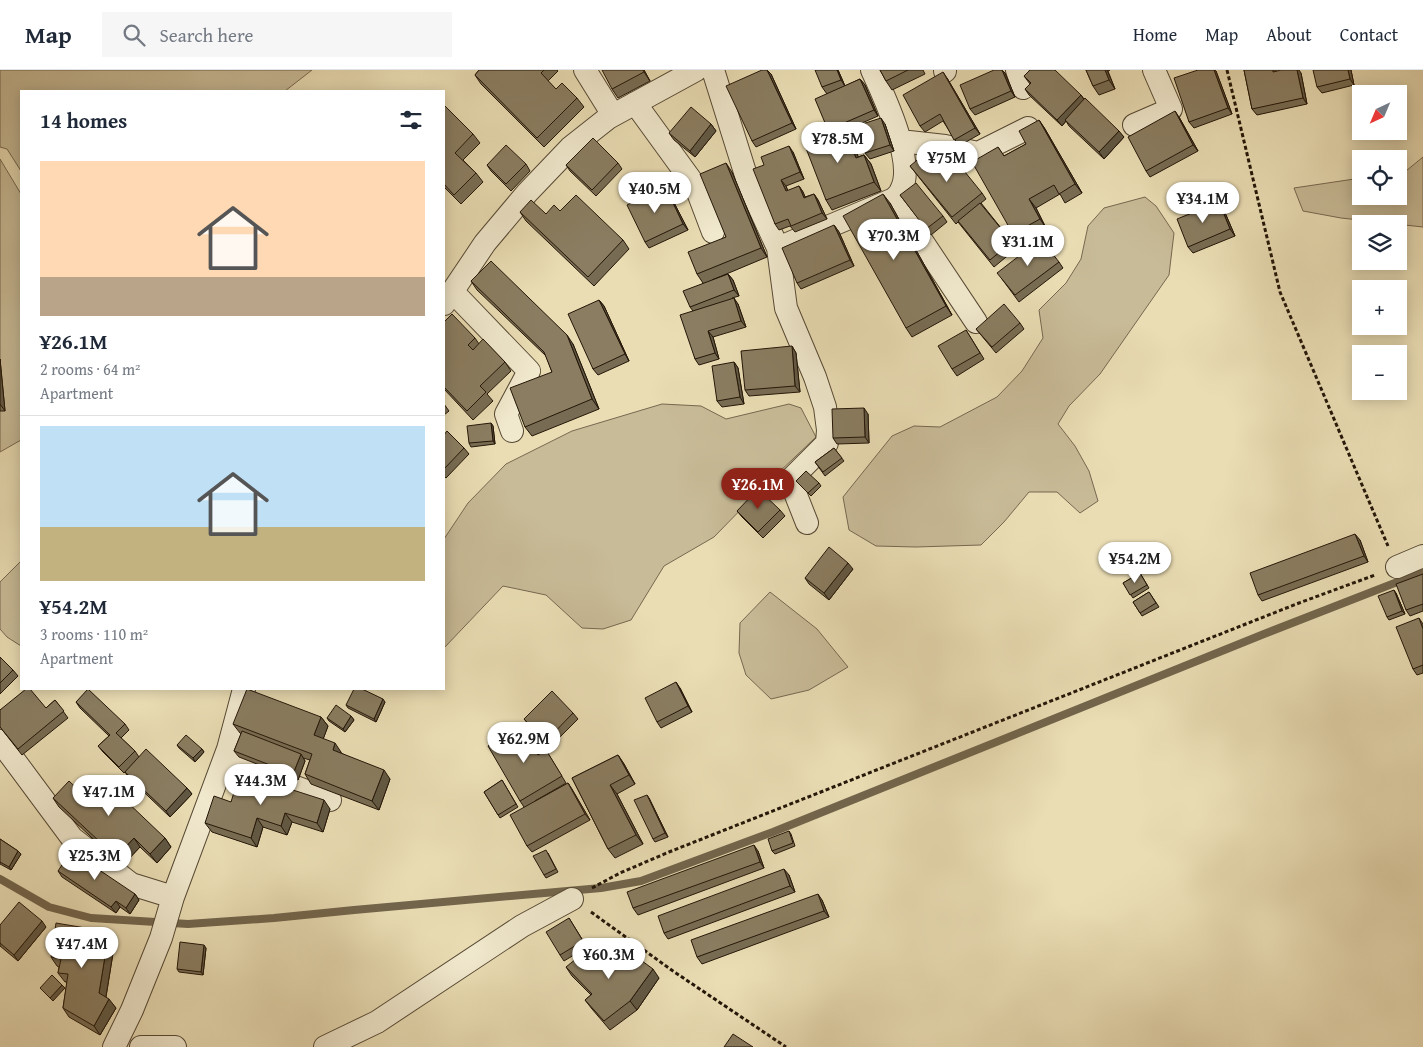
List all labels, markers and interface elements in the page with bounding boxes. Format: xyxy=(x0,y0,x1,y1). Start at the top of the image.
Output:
search box xyxy=(102,12,452,57)
text: Map xyxy=(25,17,72,52)
icon: search xyxy=(120,21,148,49)
text: Search here xyxy=(160,21,253,49)
text: Home xyxy=(1133,21,1177,48)
text: Map xyxy=(1205,21,1238,48)
text: About xyxy=(1266,21,1312,48)
text: Contact xyxy=(1340,21,1398,48)
north arrow xyxy=(1352,85,1408,140)
map controls xyxy=(1352,85,1407,400)
text: 14 homes xyxy=(40,105,127,136)
icon: filters xyxy=(397,106,425,134)
pin: ¥78.5M xyxy=(797,122,879,164)
text: ¥78.5M xyxy=(812,126,864,150)
pin: ¥75M xyxy=(917,140,977,183)
text: ¥75M xyxy=(928,145,966,169)
button: locate xyxy=(1352,150,1407,205)
pin: ¥40.5M xyxy=(614,172,696,214)
text: ¥40.5M xyxy=(629,176,681,200)
pin: ¥34.1M xyxy=(1162,182,1244,224)
text: ¥34.1M xyxy=(1177,186,1229,210)
icon: home xyxy=(188,193,278,283)
button: layers xyxy=(1352,215,1407,270)
pin: ¥70.3M xyxy=(853,218,935,261)
text: ¥70.3M xyxy=(868,223,920,247)
pin: ¥31.1M xyxy=(987,224,1069,267)
text: ¥31.1M xyxy=(1002,229,1054,253)
button: + xyxy=(1352,280,1407,335)
text: ¥26.1M xyxy=(40,326,108,357)
button: − xyxy=(1352,345,1407,400)
text: 2 rooms · 64 m² xyxy=(40,357,140,381)
text: Apartment xyxy=(40,381,113,405)
icon: home xyxy=(188,459,278,549)
pin: ¥26.1M xyxy=(717,468,799,510)
text: ¥26.1M xyxy=(732,472,784,496)
pin: ¥54.2M xyxy=(1094,542,1176,584)
text: ¥54.2M xyxy=(1109,546,1161,570)
text: ¥54.2M xyxy=(40,591,108,622)
text: 3 rooms · 110 m² xyxy=(40,622,148,646)
text: Apartment xyxy=(40,646,113,670)
pin: ¥62.9M xyxy=(483,722,565,764)
text: ¥62.9M xyxy=(498,726,550,750)
pin: ¥44.3M xyxy=(220,764,302,806)
text: ¥44.3M xyxy=(235,768,287,792)
pin: ¥47.1M xyxy=(68,774,150,817)
text: ¥47.1M xyxy=(83,779,135,803)
pin: ¥25.3M xyxy=(54,838,136,881)
text: ¥25.3M xyxy=(69,843,121,867)
pin: ¥47.4M xyxy=(41,926,123,969)
text: ¥47.4M xyxy=(56,931,108,955)
pin: ¥60.3M xyxy=(568,938,650,980)
text: ¥60.3M xyxy=(583,942,635,966)

